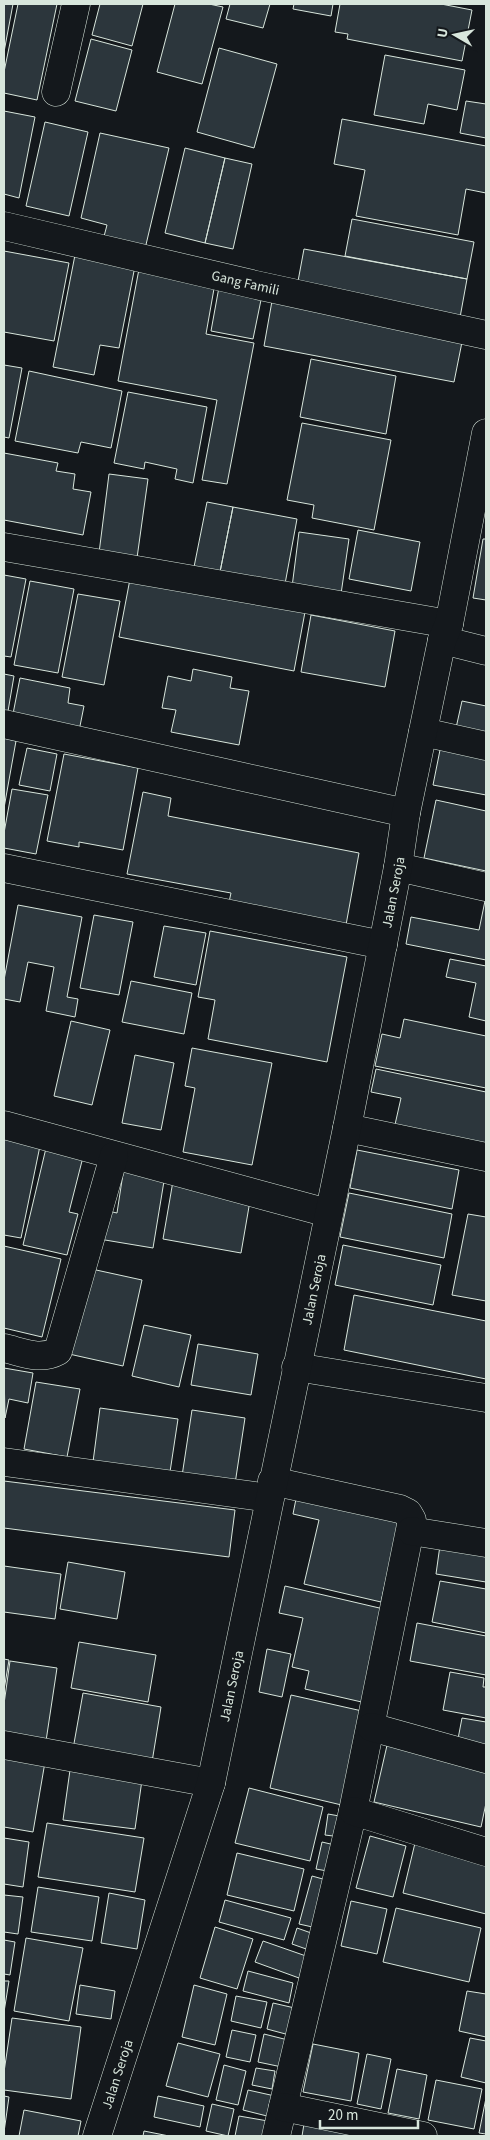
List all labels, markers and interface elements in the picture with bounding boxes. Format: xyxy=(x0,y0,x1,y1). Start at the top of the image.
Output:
north arrow xyxy=(430,10,480,60)
text: U xyxy=(433,27,454,39)
street label: Gang Famili xyxy=(209,266,281,301)
street label: Jalan Seroja xyxy=(377,856,410,930)
street label: Jalan Seroja xyxy=(297,1252,332,1327)
street label: Jalan Seroja xyxy=(215,1649,249,1724)
street label: Jalan Seroja xyxy=(97,2037,139,2112)
scale bar xyxy=(320,2098,418,2130)
text: 20 m xyxy=(328,2105,358,2126)

